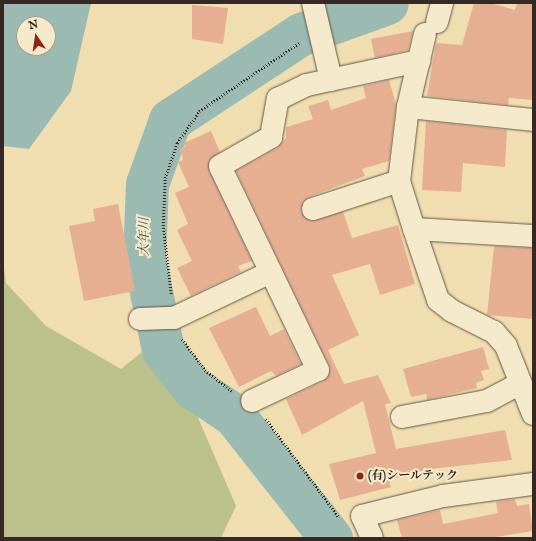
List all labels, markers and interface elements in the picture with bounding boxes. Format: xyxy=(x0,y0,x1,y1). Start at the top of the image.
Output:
north arrow xyxy=(16,16,56,56)
text: N xyxy=(27,17,40,33)
water label: 大年川 xyxy=(137,218,153,256)
place label: (有)シールテック xyxy=(368,469,458,483)
marker: (有)シールテック xyxy=(355,471,365,481)

